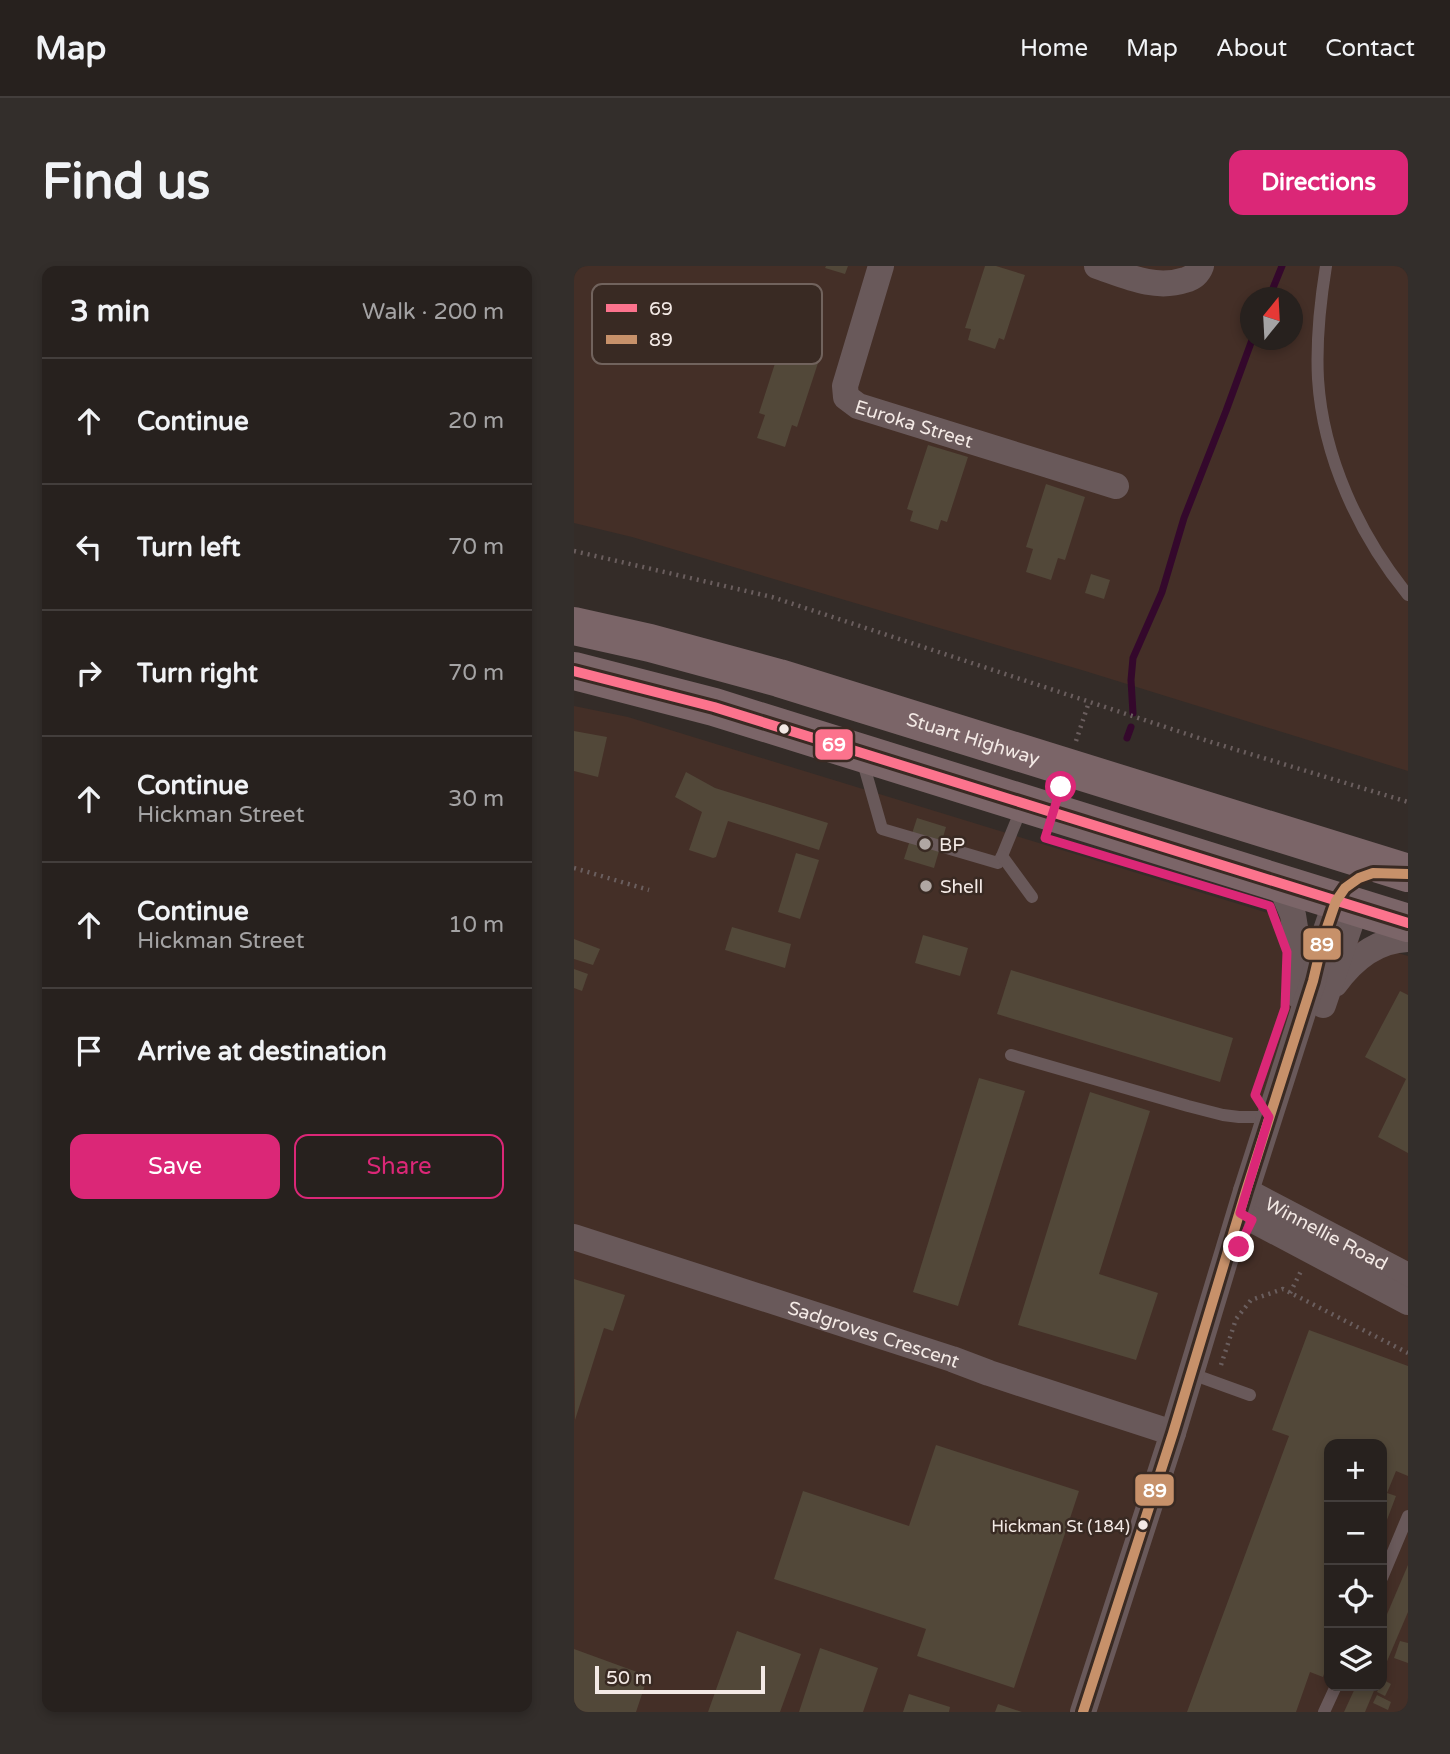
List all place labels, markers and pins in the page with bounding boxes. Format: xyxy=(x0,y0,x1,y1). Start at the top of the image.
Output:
unlabelled marker xyxy=(777,722,791,736)
place label: BP xyxy=(939,834,965,856)
marker: BP xyxy=(917,836,933,852)
place label: Shell xyxy=(940,876,983,898)
marker: Shell xyxy=(918,878,934,894)
place label: Hickman St (184) xyxy=(991,1516,1130,1537)
marker: Hickman St (184) xyxy=(1136,1518,1150,1532)

